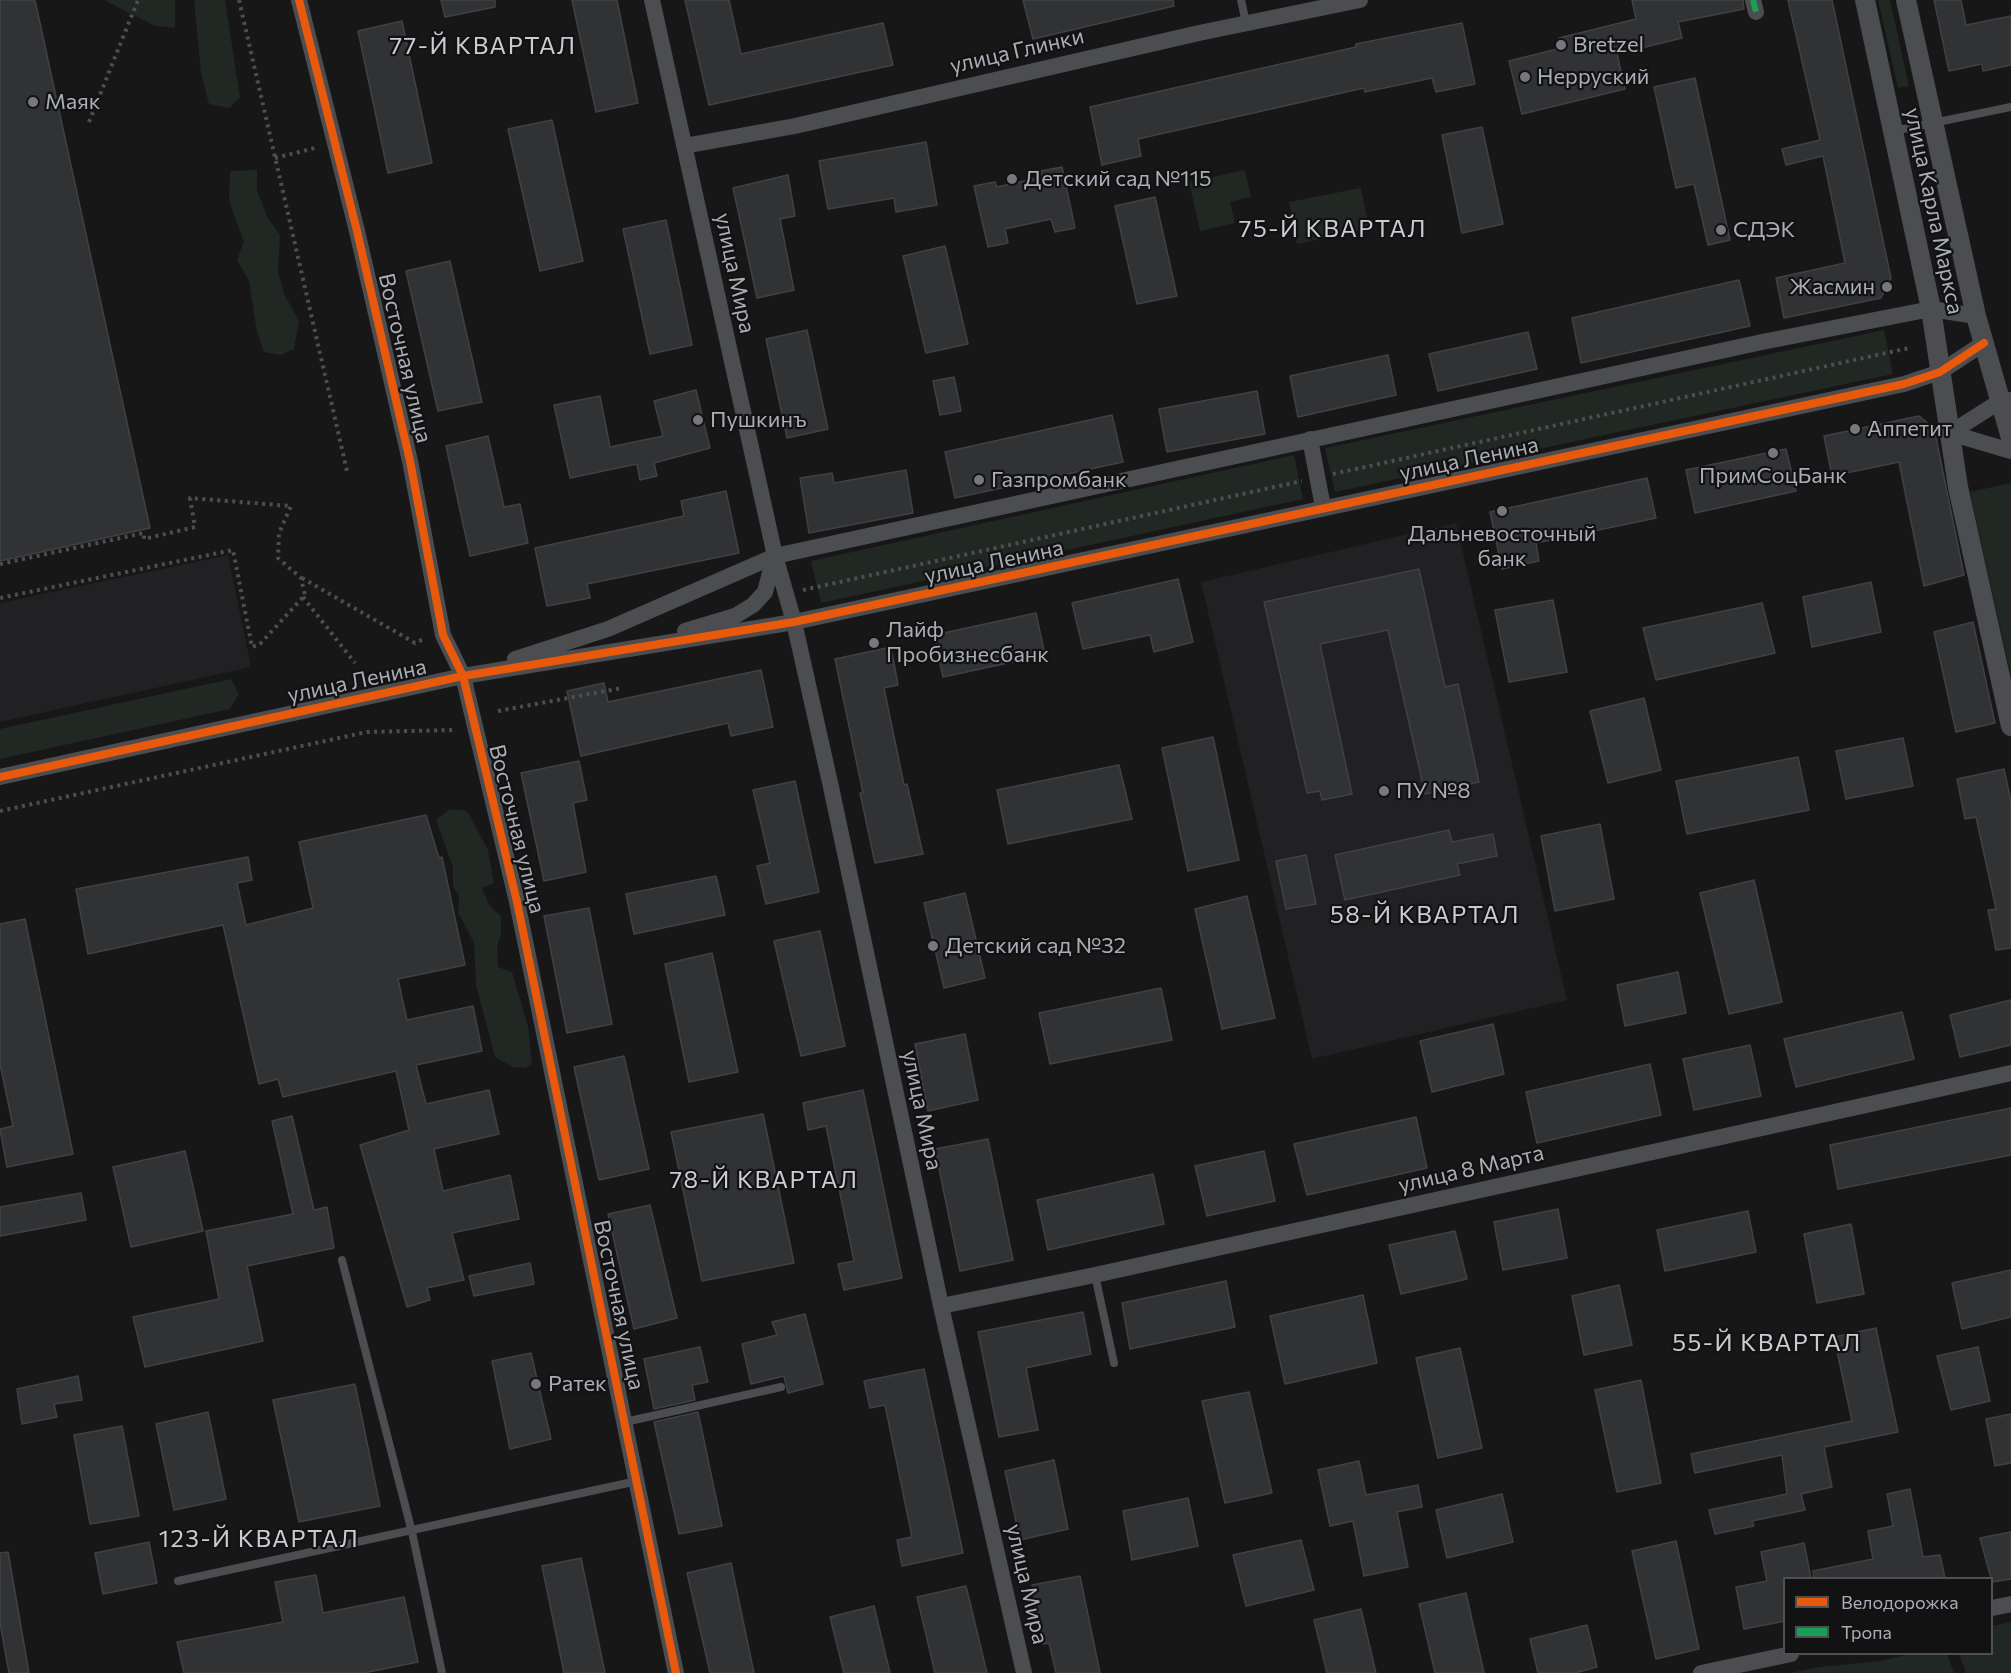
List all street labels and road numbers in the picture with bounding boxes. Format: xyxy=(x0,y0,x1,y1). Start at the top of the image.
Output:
street label: улица Глинки xyxy=(947,23,1087,79)
street label: улица Карла Маркса xyxy=(1899,105,1969,317)
street label: улица Мира xyxy=(709,210,761,336)
street label: Восточная улица xyxy=(373,271,437,445)
street label: улица Ленина xyxy=(1397,431,1541,487)
street label: улица Ленина xyxy=(922,534,1066,590)
street label: улица Ленина xyxy=(285,653,429,709)
street label: Восточная улица xyxy=(483,742,551,916)
street label: улица Мира xyxy=(896,1047,948,1173)
street label: улица 8 Марта xyxy=(1396,1139,1546,1199)
street label: Восточная улица xyxy=(588,1218,650,1392)
street label: улица Мира xyxy=(1000,1521,1054,1647)

